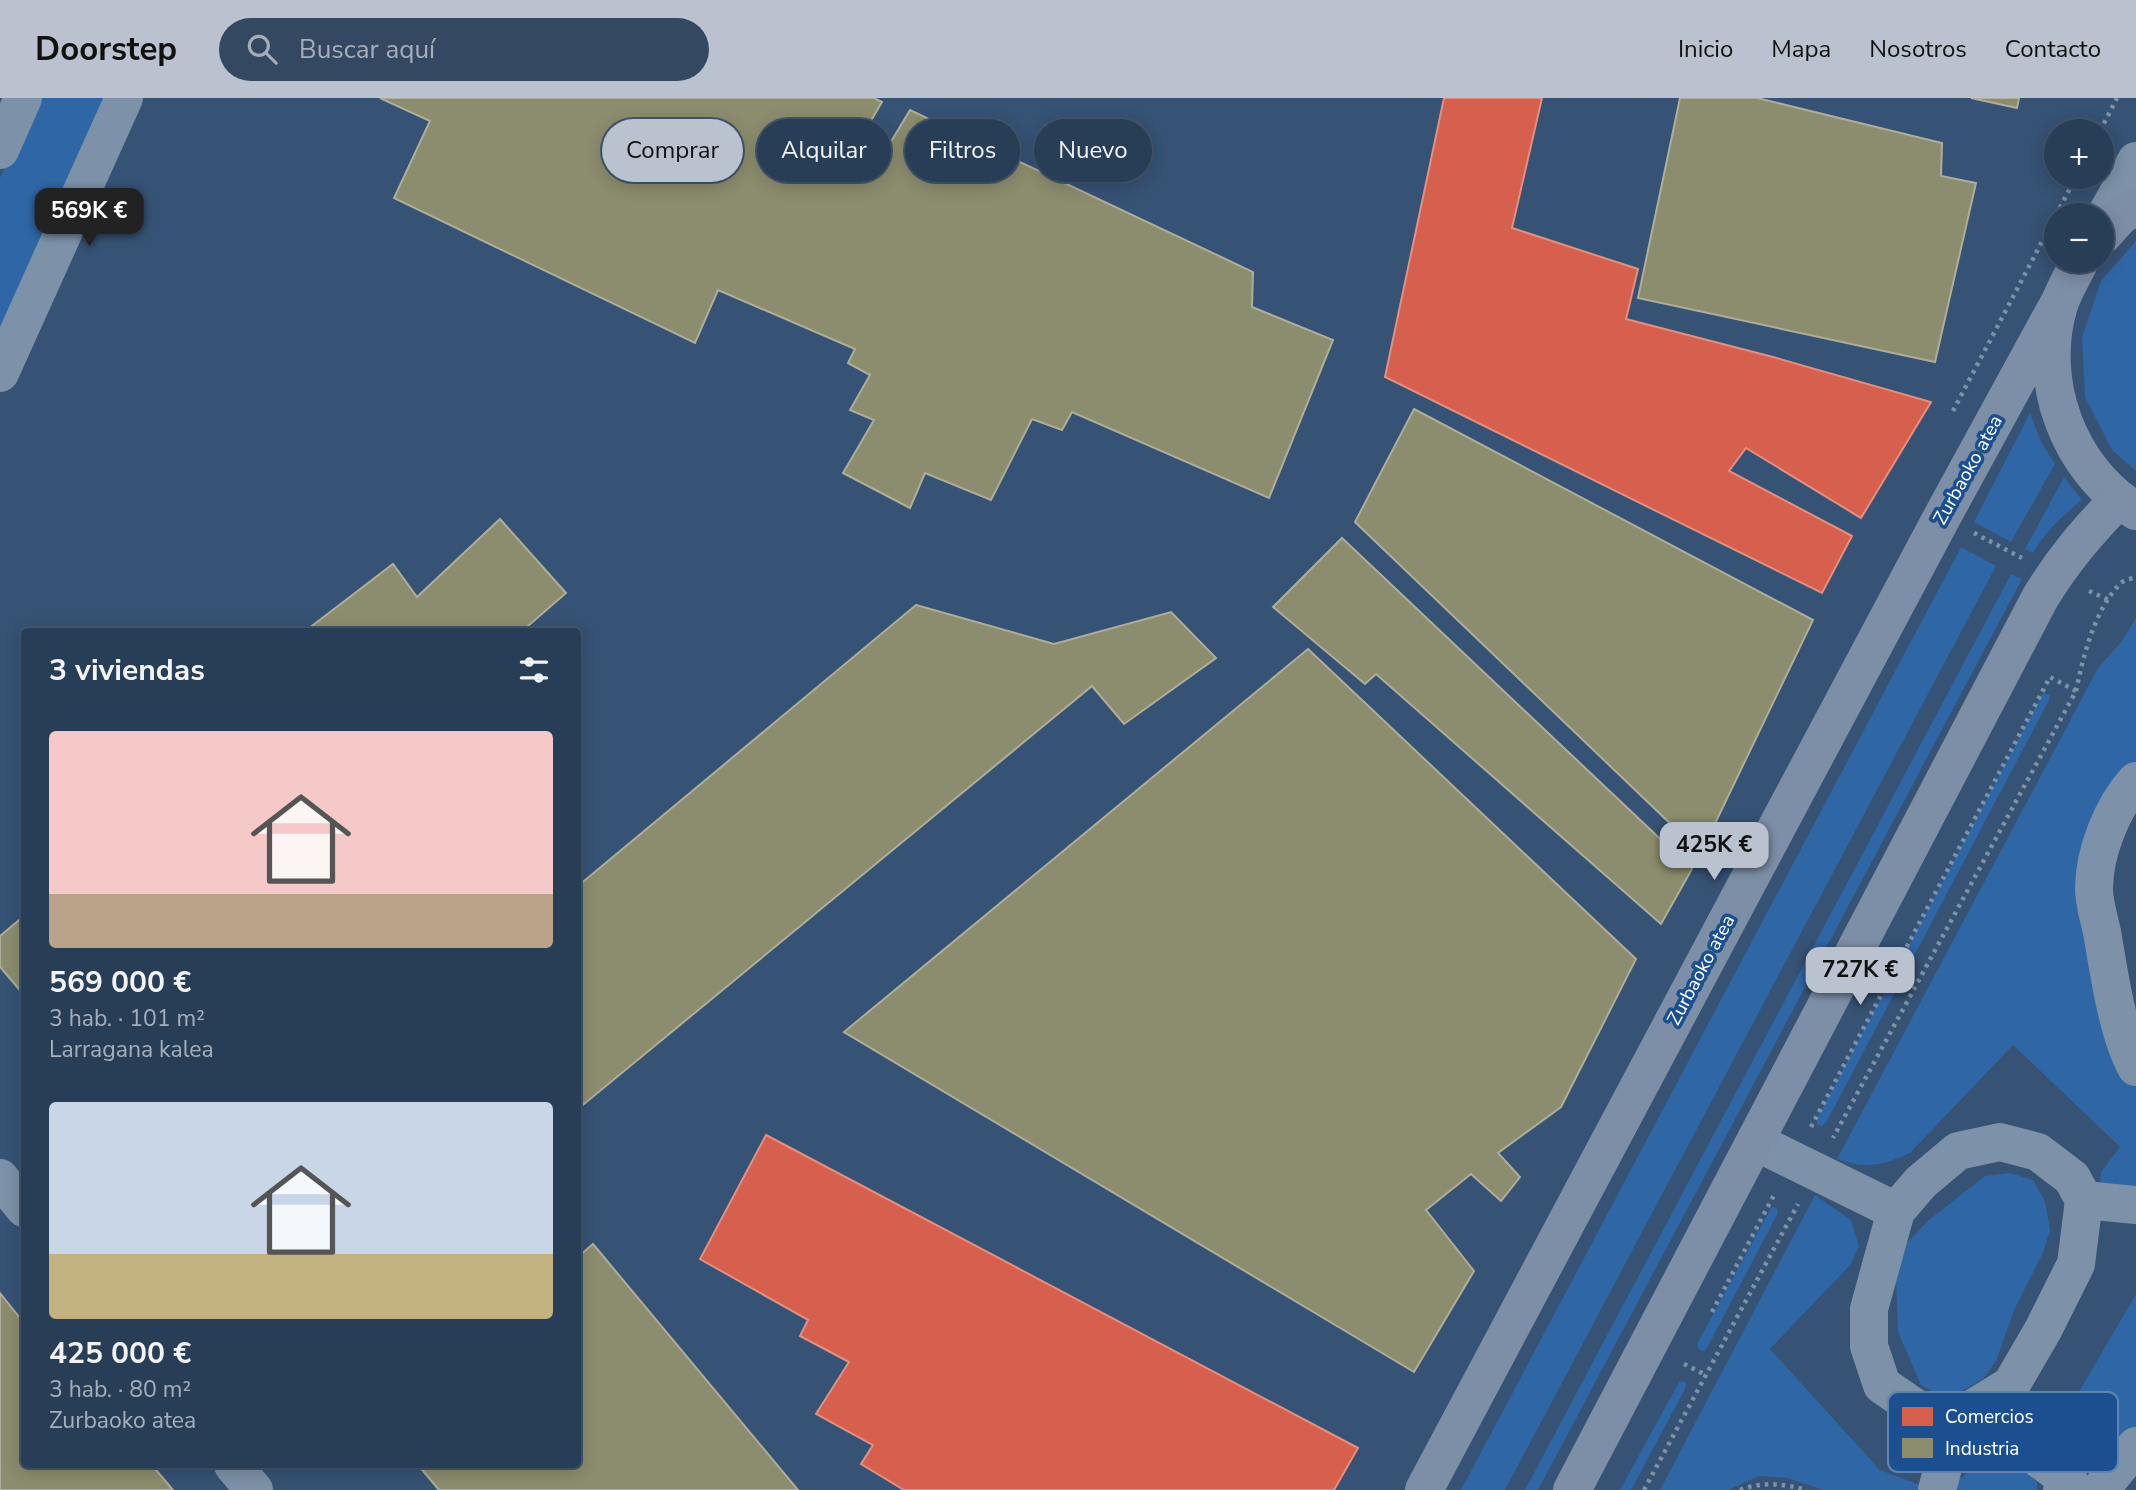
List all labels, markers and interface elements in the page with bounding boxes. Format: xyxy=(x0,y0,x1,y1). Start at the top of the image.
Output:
search box xyxy=(219,18,709,81)
text: Doorstep xyxy=(35,27,177,72)
icon: search xyxy=(243,30,281,68)
text: Buscar aquí xyxy=(299,32,435,67)
text: Inicio xyxy=(1678,33,1733,65)
text: Mapa xyxy=(1771,33,1831,65)
text: Nosotros xyxy=(1869,33,1967,65)
text: Contacto xyxy=(2005,33,2101,65)
chip: Comprar xyxy=(602,119,743,182)
chip: Alquilar xyxy=(757,119,891,182)
chip: Filtros xyxy=(905,119,1020,182)
chip: Nuevo xyxy=(1034,119,1152,182)
map controls xyxy=(2044,119,2114,273)
button: + xyxy=(2044,119,2114,189)
pin: 569K € xyxy=(32,188,146,248)
text: 569K € xyxy=(51,195,127,226)
button: − xyxy=(2044,203,2114,273)
street label: Zurbaoko atea xyxy=(1927,410,2009,530)
text: 3 viviendas xyxy=(49,650,205,691)
icon: filters xyxy=(515,651,553,689)
icon: home xyxy=(238,776,364,902)
pin: 425K € xyxy=(1657,822,1771,882)
text: 425K € xyxy=(1676,829,1752,860)
street label: Zurbaoko atea xyxy=(1661,910,1741,1030)
pin: 727K € xyxy=(1803,948,1917,1007)
text: 727K € xyxy=(1822,954,1898,985)
text: 569 000 € xyxy=(49,962,191,1003)
text: 3 hab. · 101 m² xyxy=(49,1003,205,1034)
text: Larragana kalea xyxy=(49,1034,214,1065)
icon: home xyxy=(238,1147,364,1273)
text: 425 000 € xyxy=(49,1333,191,1374)
text: 3 hab. · 80 m² xyxy=(49,1374,191,1405)
legend xyxy=(1888,1392,2118,1472)
text: Comercios xyxy=(1945,1404,2034,1430)
text: Zurbaoko atea xyxy=(49,1405,196,1436)
text: Industria xyxy=(1945,1436,2019,1462)

